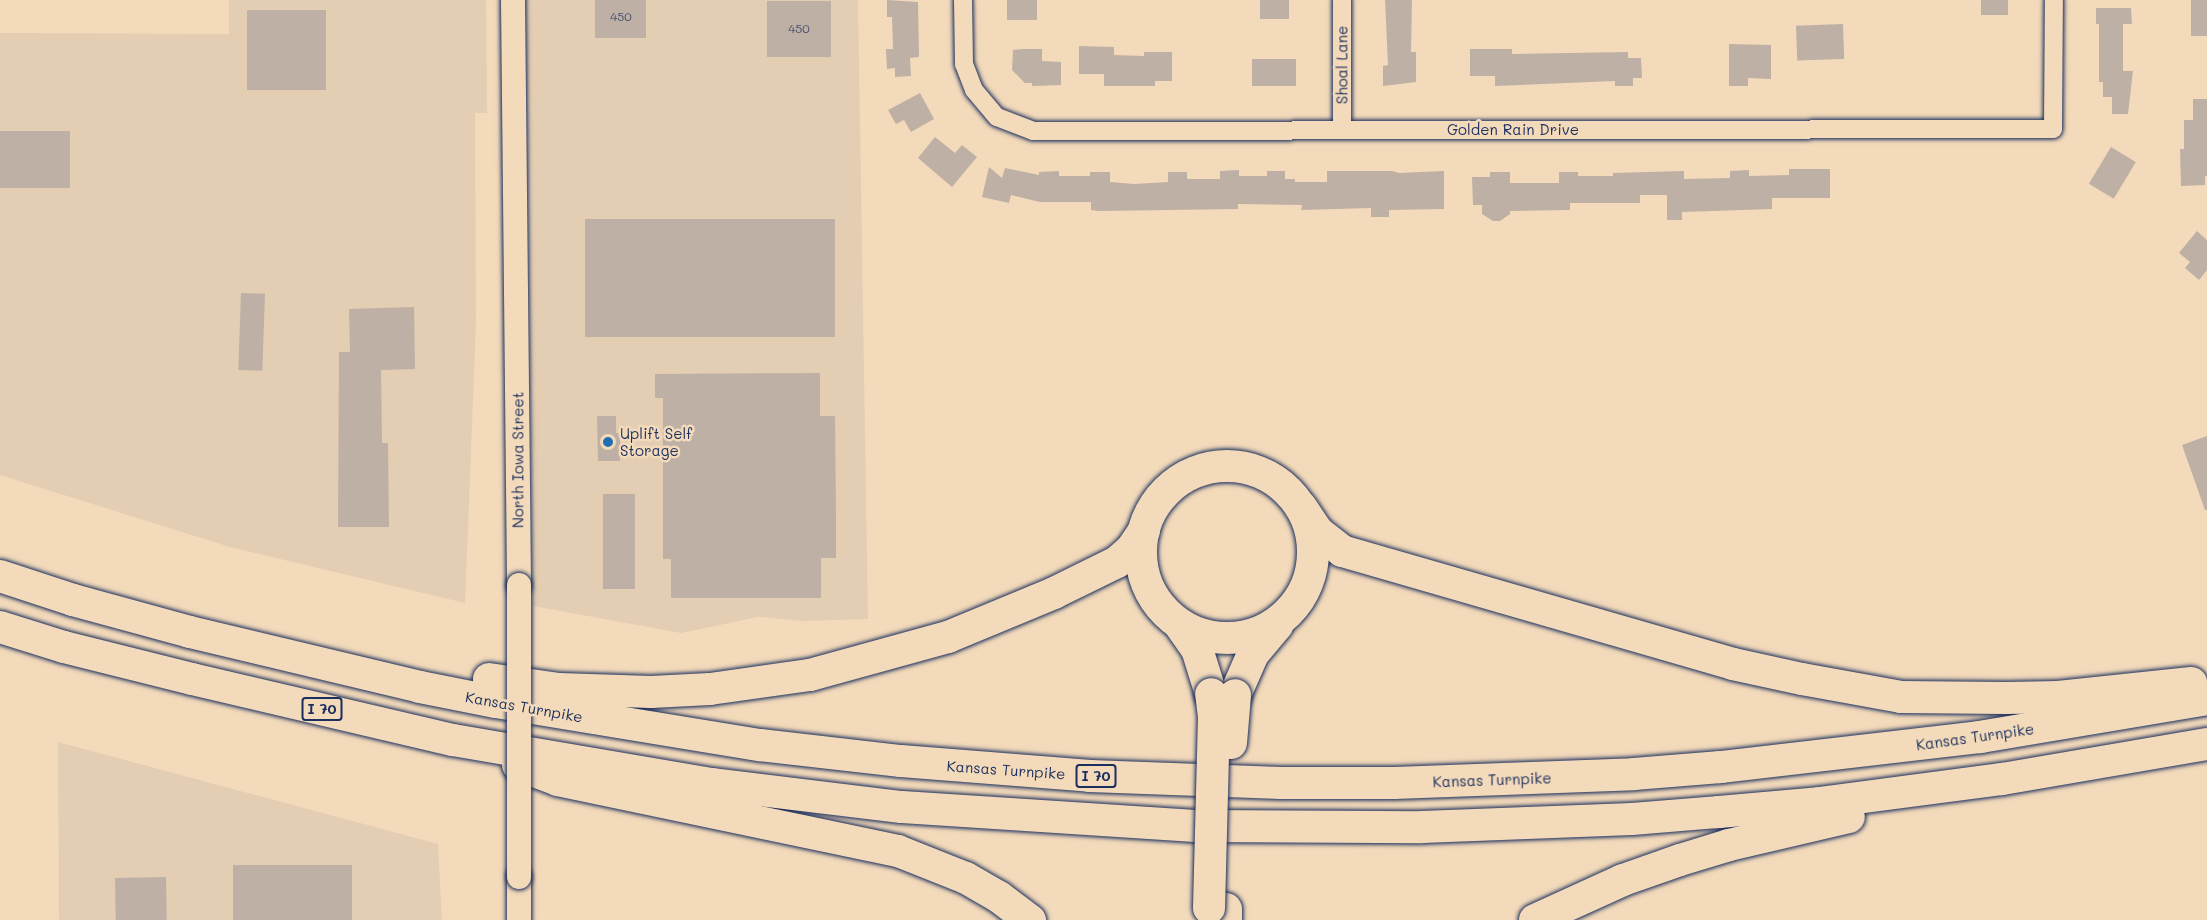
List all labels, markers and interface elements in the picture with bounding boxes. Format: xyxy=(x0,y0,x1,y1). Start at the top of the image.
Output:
house number: 450 xyxy=(610,10,632,24)
house number: 450 xyxy=(788,22,810,36)
street label: Shoal Lane xyxy=(1333,26,1351,104)
street label: Golden Rain Drive xyxy=(1447,121,1579,139)
street label: North Iowa Street xyxy=(509,392,527,528)
place label: Uplift Self Storage xyxy=(620,424,692,459)
marker: Uplift Self Storage xyxy=(601,435,615,449)
street label: Kansas Turnpike xyxy=(464,688,584,726)
road number: I 70 xyxy=(301,698,343,720)
street label: Kansas Turnpike xyxy=(1915,720,2035,754)
street label: Kansas Turnpike xyxy=(946,757,1066,783)
road number: I 70 xyxy=(1075,765,1117,787)
street label: Kansas Turnpike xyxy=(1432,769,1552,791)

